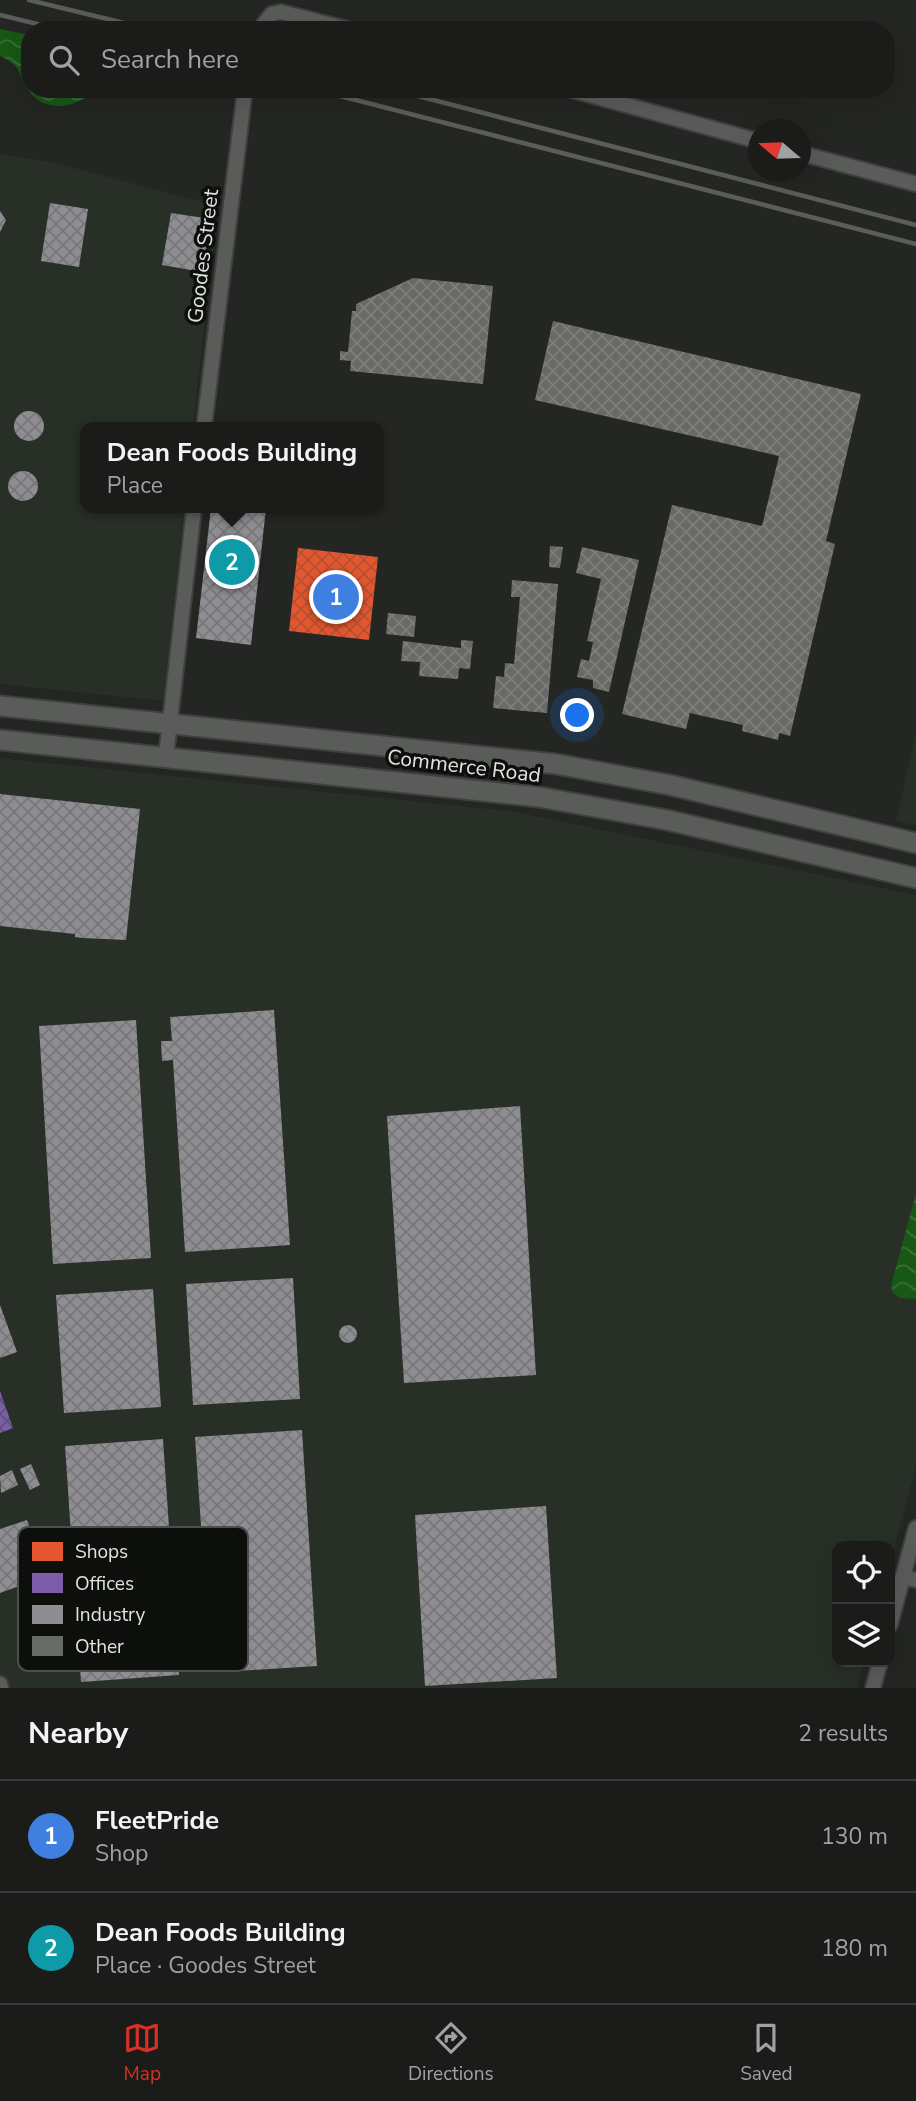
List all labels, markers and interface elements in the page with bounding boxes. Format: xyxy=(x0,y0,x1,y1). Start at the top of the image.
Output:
search box xyxy=(21,21,895,98)
icon: search xyxy=(45,41,83,79)
text: Search here xyxy=(101,42,239,77)
north arrow xyxy=(748,119,811,182)
street label: Goodes Street xyxy=(181,187,225,325)
popup xyxy=(80,422,384,513)
text: Dean Foods Building xyxy=(107,435,357,470)
text: Place xyxy=(107,470,163,501)
pin: 2 xyxy=(209,536,255,588)
pin: 1 xyxy=(313,571,359,623)
your location xyxy=(560,698,594,732)
street label: Commerce Road xyxy=(386,743,542,789)
legend xyxy=(18,1527,248,1671)
text: Shops xyxy=(75,1539,128,1565)
map controls xyxy=(832,1541,895,1667)
button: locate xyxy=(832,1541,895,1604)
text: Offices xyxy=(75,1571,134,1597)
text: Industry xyxy=(75,1602,145,1628)
button: layers xyxy=(832,1604,895,1667)
text: Other xyxy=(75,1634,124,1660)
text: Nearby xyxy=(28,1713,128,1754)
text: 2 results xyxy=(798,1718,888,1749)
text: FleetPride xyxy=(95,1803,219,1838)
text: 1 xyxy=(44,1821,58,1852)
text: 130 m xyxy=(821,1821,888,1852)
text: Shop xyxy=(95,1838,148,1869)
text: Dean Foods Building xyxy=(95,1915,346,1950)
text: 2 xyxy=(44,1933,58,1964)
text: 180 m xyxy=(821,1933,888,1964)
text: Place · Goodes Street xyxy=(95,1950,316,1981)
tab: Map xyxy=(123,2019,161,2087)
tab: Directions xyxy=(408,2019,494,2087)
tab: Saved xyxy=(740,2019,793,2087)

